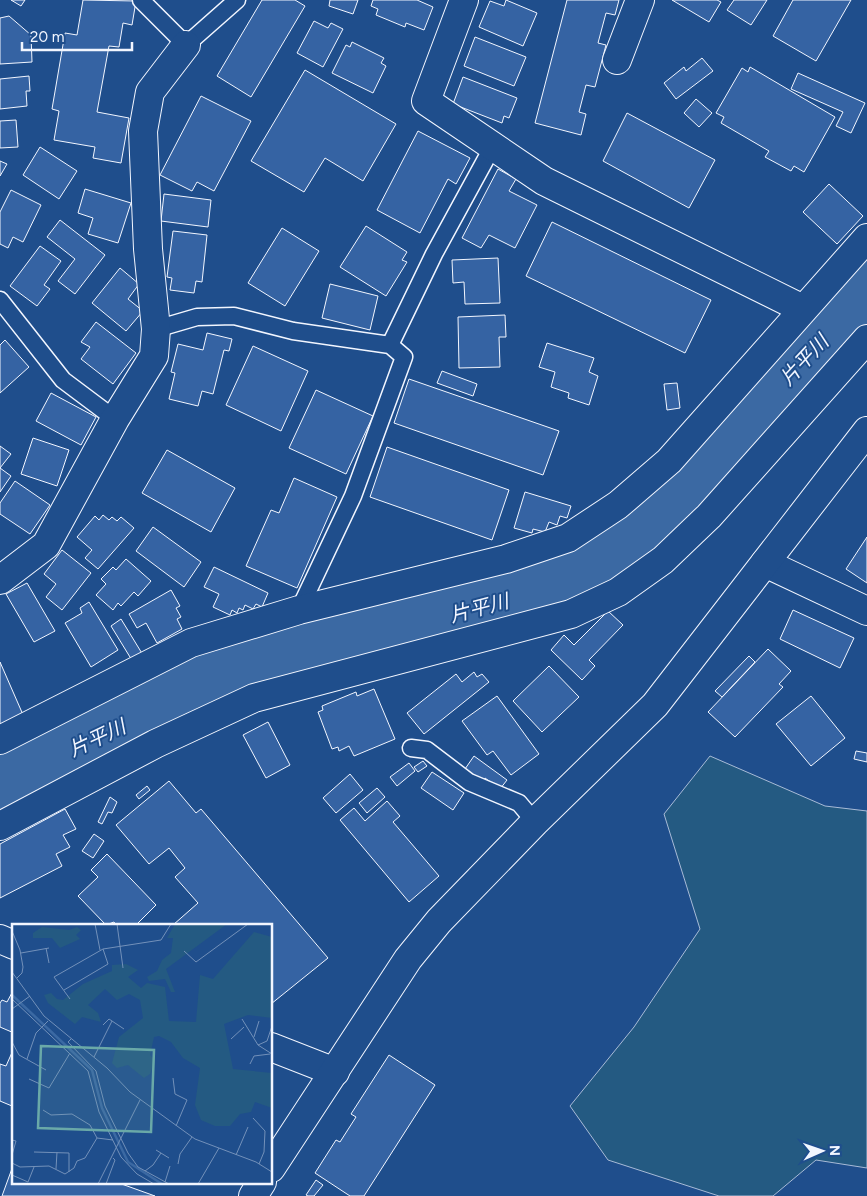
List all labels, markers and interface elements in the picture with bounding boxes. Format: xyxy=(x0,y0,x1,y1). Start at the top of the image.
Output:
scale bar xyxy=(22,20,132,52)
text: 20 m xyxy=(30,28,64,46)
water label: 片平川 xyxy=(775,328,835,390)
water label: 片平川 xyxy=(447,588,513,627)
water label: 片平川 xyxy=(65,714,131,762)
inset map xyxy=(12,924,272,1184)
north arrow xyxy=(797,1126,847,1176)
text: N xyxy=(826,1145,843,1156)

